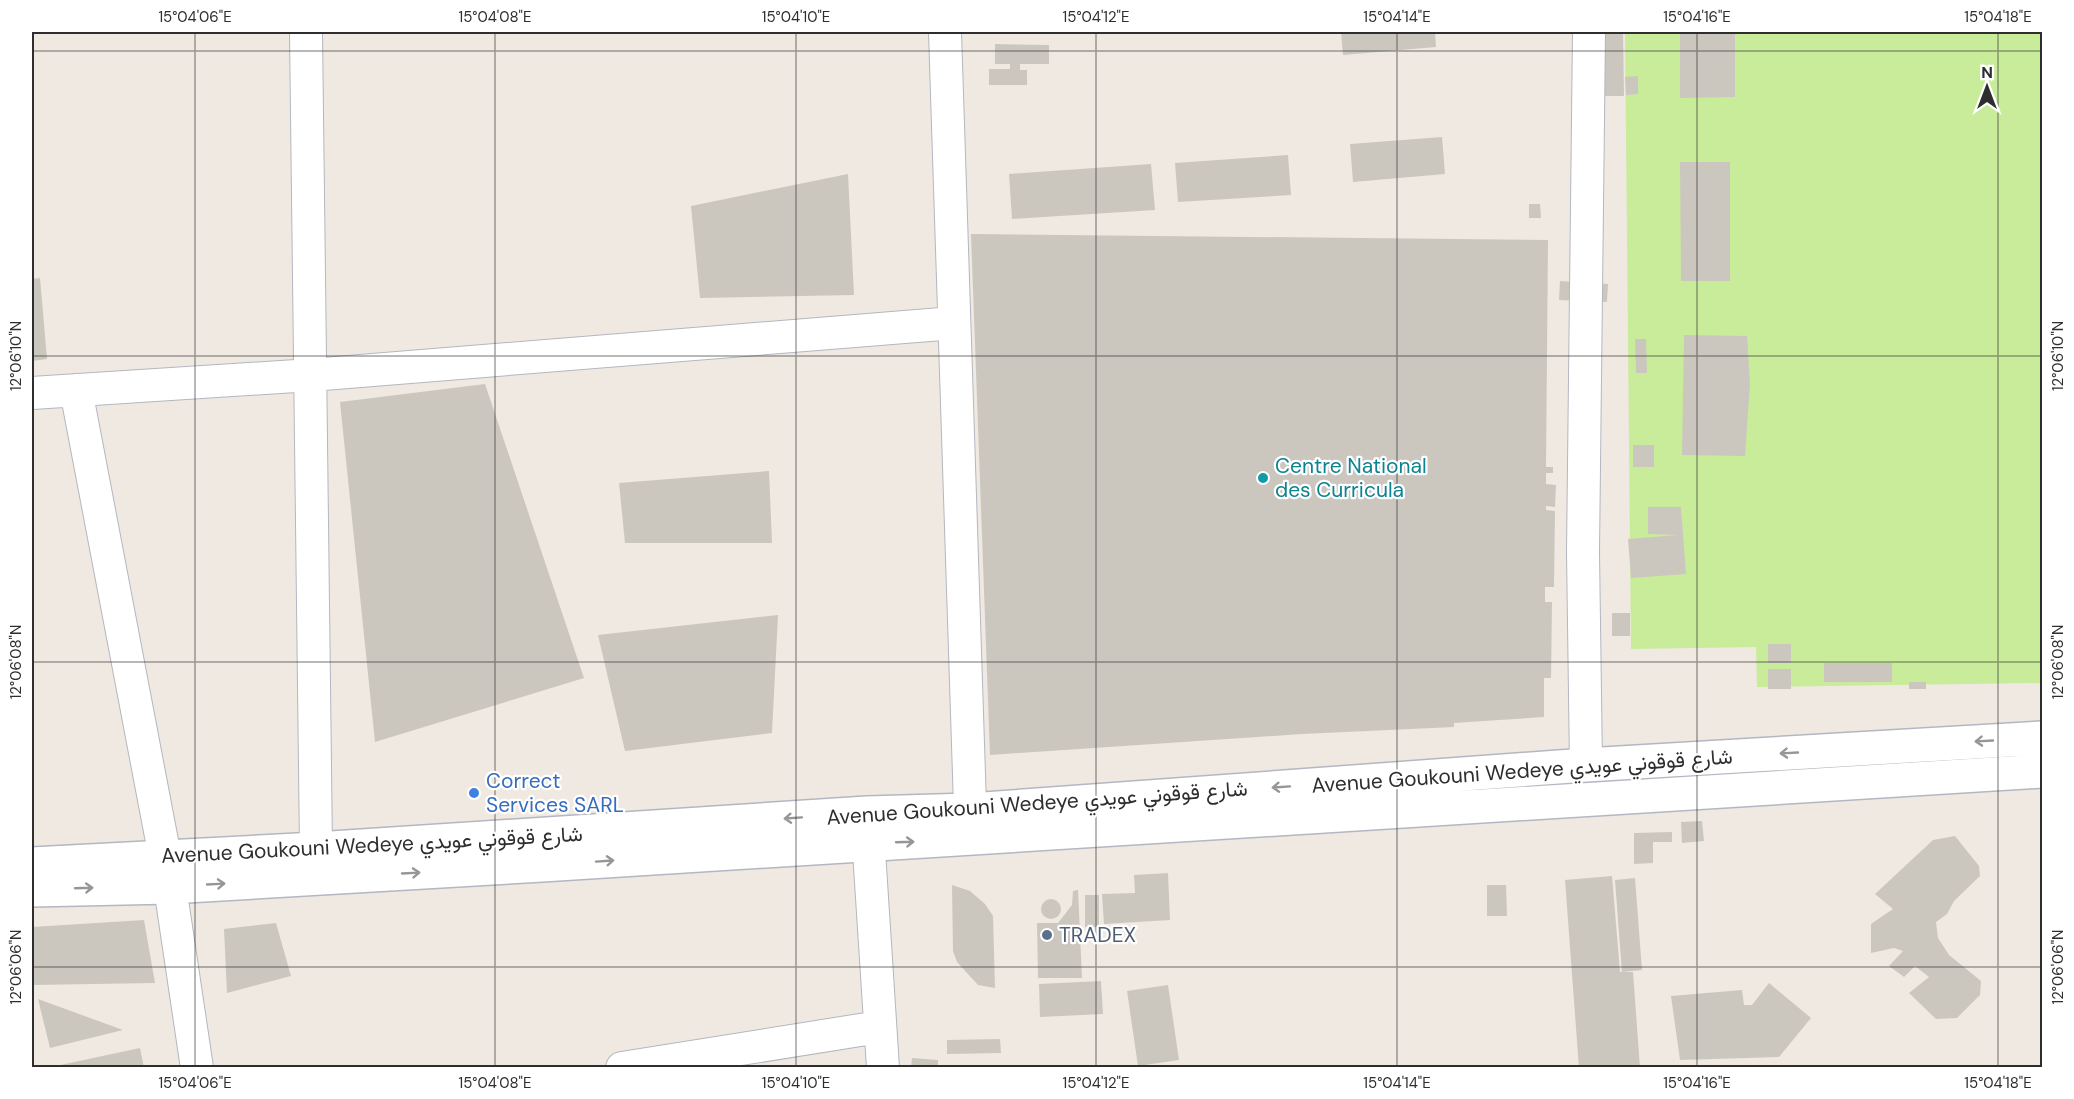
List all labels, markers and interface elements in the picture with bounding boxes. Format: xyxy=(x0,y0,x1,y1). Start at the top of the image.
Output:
text: 15°04'06"E xyxy=(158,7,232,27)
text: 15°04'08"E xyxy=(459,7,531,27)
text: 15°04'10"E xyxy=(762,7,830,27)
text: 15°04'12"E xyxy=(1063,7,1129,27)
text: 15°04'14"E xyxy=(1363,7,1431,27)
text: 15°04'16"E xyxy=(1663,7,1731,27)
text: 15°04'18"E xyxy=(1964,7,2032,27)
north arrow xyxy=(1957,57,2017,117)
text: N xyxy=(1981,62,1993,83)
text: 12°06'10"N xyxy=(6,321,26,391)
text: 12°06'10"N xyxy=(2048,321,2068,391)
place label: Centre National des Curricula xyxy=(1275,452,1427,504)
marker: Centre National des Curricula xyxy=(1256,471,1270,485)
text: 12°06'08"N xyxy=(6,625,26,699)
text: 12°06'08"N xyxy=(2048,625,2068,699)
one-way arrow xyxy=(1975,736,1995,747)
street label: Avenue Goukouni Wedeye شارع قوقوني عويدي xyxy=(1310,742,1734,803)
one-way arrow xyxy=(1780,747,1800,758)
place label: Correct Services SARL xyxy=(486,767,624,819)
street label: Avenue Goukouni Wedeye شارع قوقوني عويدي xyxy=(825,774,1249,835)
one-way arrow xyxy=(1271,782,1291,793)
marker: Correct Services SARL xyxy=(467,786,481,800)
one-way arrow xyxy=(783,813,803,824)
street label: Avenue Goukouni Wedeye شارع قوقوني عويدي xyxy=(160,820,584,873)
one-way arrow xyxy=(894,836,914,847)
one-way arrow xyxy=(595,855,615,866)
one-way arrow xyxy=(400,867,420,878)
one-way arrow xyxy=(206,878,226,889)
one-way arrow xyxy=(74,883,94,894)
place label: TRADEX xyxy=(1059,921,1136,949)
marker: TRADEX xyxy=(1040,928,1054,942)
text: 12°06'06"N xyxy=(6,930,26,1004)
text: 12°06'06"N xyxy=(2048,930,2068,1004)
text: 15°04'06"E xyxy=(158,1073,232,1093)
text: 15°04'08"E xyxy=(459,1073,531,1093)
text: 15°04'10"E xyxy=(762,1073,830,1093)
text: 15°04'12"E xyxy=(1063,1073,1129,1093)
text: 15°04'14"E xyxy=(1363,1073,1431,1093)
text: 15°04'16"E xyxy=(1663,1073,1731,1093)
text: 15°04'18"E xyxy=(1964,1073,2032,1093)

